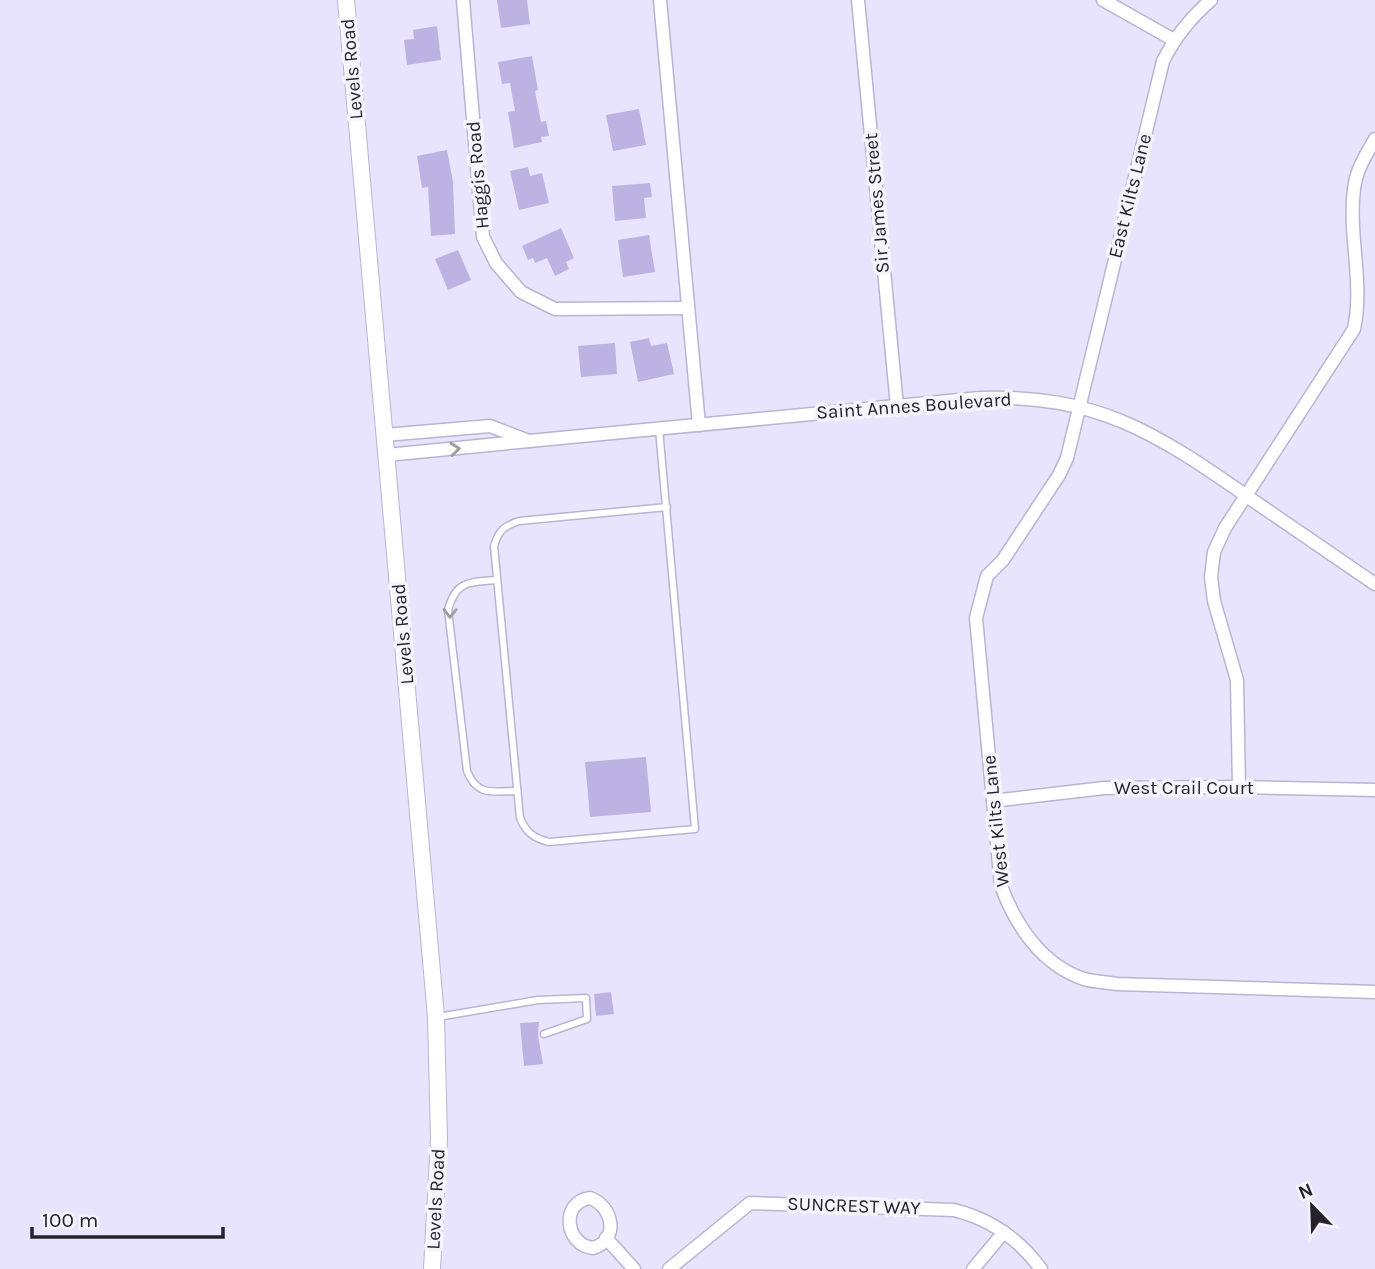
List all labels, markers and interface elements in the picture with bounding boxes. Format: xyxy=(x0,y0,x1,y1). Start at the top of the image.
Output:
street label: Levels Road xyxy=(337,17,367,121)
street label: Haggis Road xyxy=(462,120,494,230)
street label: East Kilts Lane xyxy=(1104,131,1156,261)
street label: Sir James Street xyxy=(860,132,894,274)
street label: Saint Annes Boulevard xyxy=(816,388,1012,424)
one-way arrow xyxy=(449,441,461,456)
street label: Levels Road xyxy=(388,582,418,686)
one-way arrow xyxy=(442,608,458,619)
street label: West Kilts Lane xyxy=(978,754,1014,888)
street label: West Crail Court xyxy=(1114,777,1254,799)
street label: Levels Road xyxy=(422,1148,450,1250)
north arrow xyxy=(1277,1171,1347,1241)
text: N xyxy=(1295,1178,1316,1204)
street label: SUNCREST WAY xyxy=(787,1193,922,1219)
scale bar xyxy=(32,1196,222,1240)
text: 100 m xyxy=(42,1208,99,1232)

